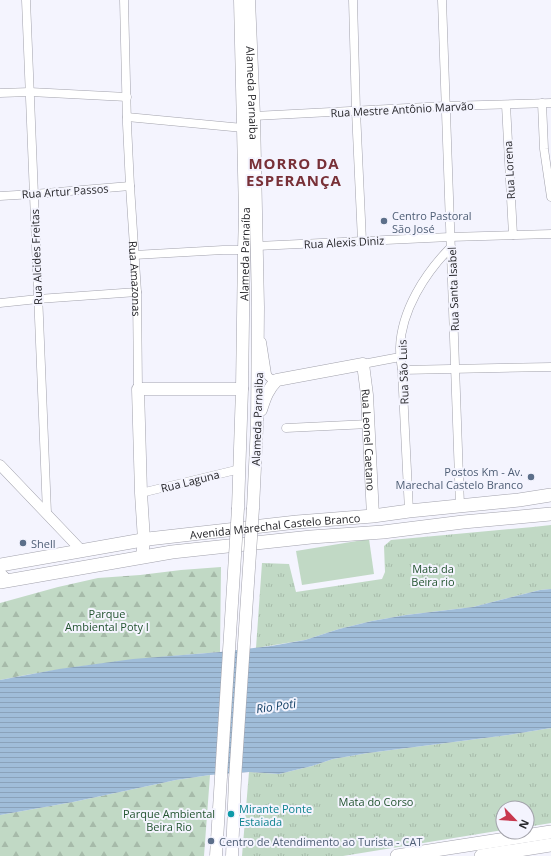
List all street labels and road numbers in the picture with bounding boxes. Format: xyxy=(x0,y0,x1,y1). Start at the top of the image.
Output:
street label: Alameda Parnaiba xyxy=(243,46,262,140)
street label: Rua Mestre Antônio Marvão xyxy=(330,98,474,120)
street label: Rua Lorena xyxy=(500,140,518,200)
street label: Rua Artur Passos xyxy=(21,180,109,202)
street label: Alameda Parnaíba xyxy=(236,207,253,301)
street label: Rua Alcides Freitas xyxy=(27,209,45,305)
street label: Rua Alexis Diniz xyxy=(303,232,385,252)
street label: Rua Amazonas xyxy=(126,240,145,317)
street label: Rua Santa Isabel xyxy=(444,247,462,331)
street label: Rua São Luis xyxy=(394,339,412,405)
street label: Alameda Parnaiba xyxy=(248,372,266,466)
street label: Rua Leonel Caetano xyxy=(359,388,379,492)
street label: Rua Laguna xyxy=(159,466,221,496)
street label: Avenida Marechal Castelo Branco xyxy=(189,509,361,542)

